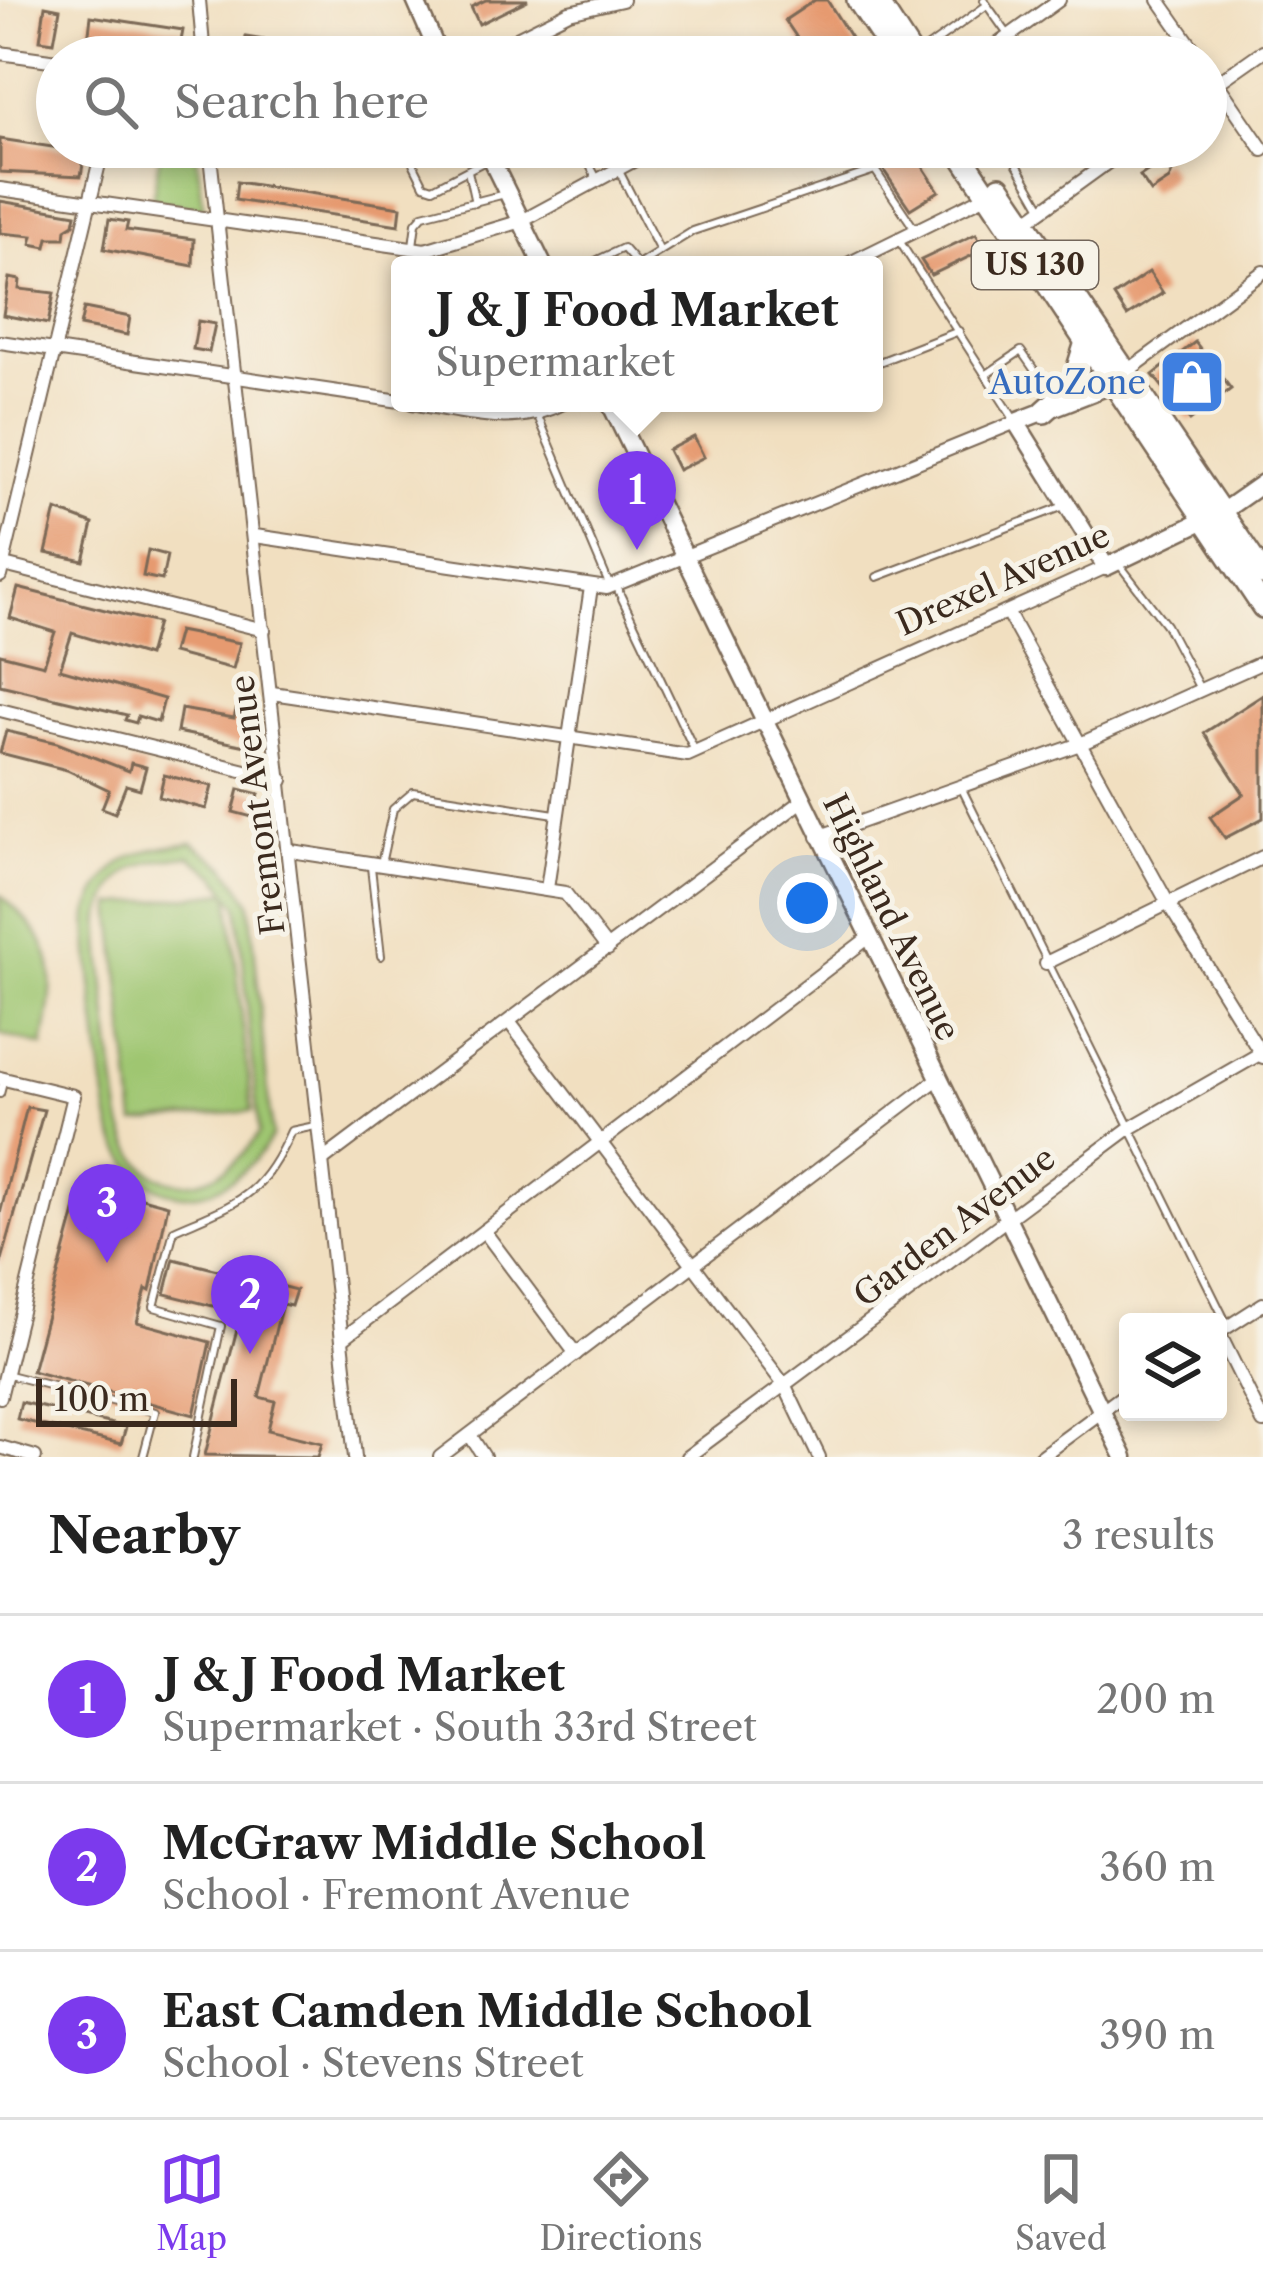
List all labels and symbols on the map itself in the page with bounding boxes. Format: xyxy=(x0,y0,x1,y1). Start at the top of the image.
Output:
road number: US 130 xyxy=(972,241,1098,289)
shop icon: AutoZone xyxy=(1157,347,1227,417)
place label: AutoZone xyxy=(988,362,1146,403)
pin: 1 xyxy=(598,451,676,550)
street label: Drexel Avenue xyxy=(890,514,1116,645)
street label: Fremont Avenue xyxy=(221,673,294,937)
street label: Highland Avenue xyxy=(814,787,969,1047)
your location xyxy=(777,873,837,933)
street label: Garden Avenue xyxy=(846,1137,1063,1315)
pin: 3 xyxy=(68,1164,146,1263)
pin: 2 xyxy=(211,1255,289,1354)
scale bar xyxy=(36,1373,237,1426)

